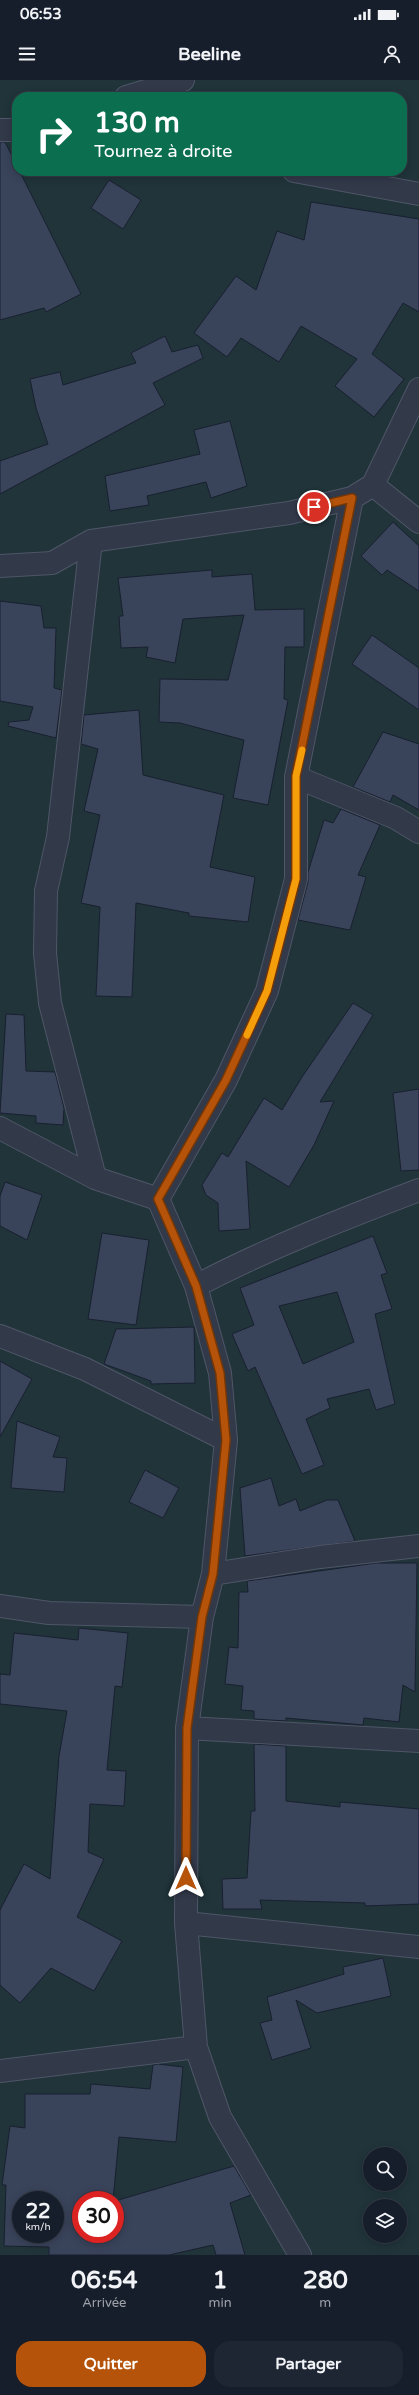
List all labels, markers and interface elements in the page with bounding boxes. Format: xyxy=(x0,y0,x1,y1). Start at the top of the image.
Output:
text: 06:53 xyxy=(20,5,62,23)
icon: menu xyxy=(16,43,38,65)
text: Beeline xyxy=(178,43,241,65)
icon: person xyxy=(381,43,403,65)
text: 130 m xyxy=(94,106,180,140)
icon: right xyxy=(28,108,80,160)
text: Tournez à droite xyxy=(94,140,233,162)
pin xyxy=(297,490,331,524)
icon: arrive xyxy=(303,496,325,518)
position arrow xyxy=(165,1857,207,1899)
map controls xyxy=(363,2147,407,2243)
button: search xyxy=(363,2147,407,2191)
speed limit sign: 30 xyxy=(72,2191,124,2243)
button: layers xyxy=(363,2199,407,2243)
text: 22 xyxy=(25,2200,51,2224)
text: km/h xyxy=(25,2221,51,2233)
text: 06:54 xyxy=(71,2266,138,2295)
text: 1 xyxy=(213,2266,228,2295)
text: 280 xyxy=(303,2266,348,2295)
text: Arrivée xyxy=(82,2295,126,2311)
text: min xyxy=(209,2295,232,2311)
text: m xyxy=(319,2295,331,2311)
button: Quitter xyxy=(16,2341,206,2387)
button: Partager xyxy=(214,2341,403,2387)

